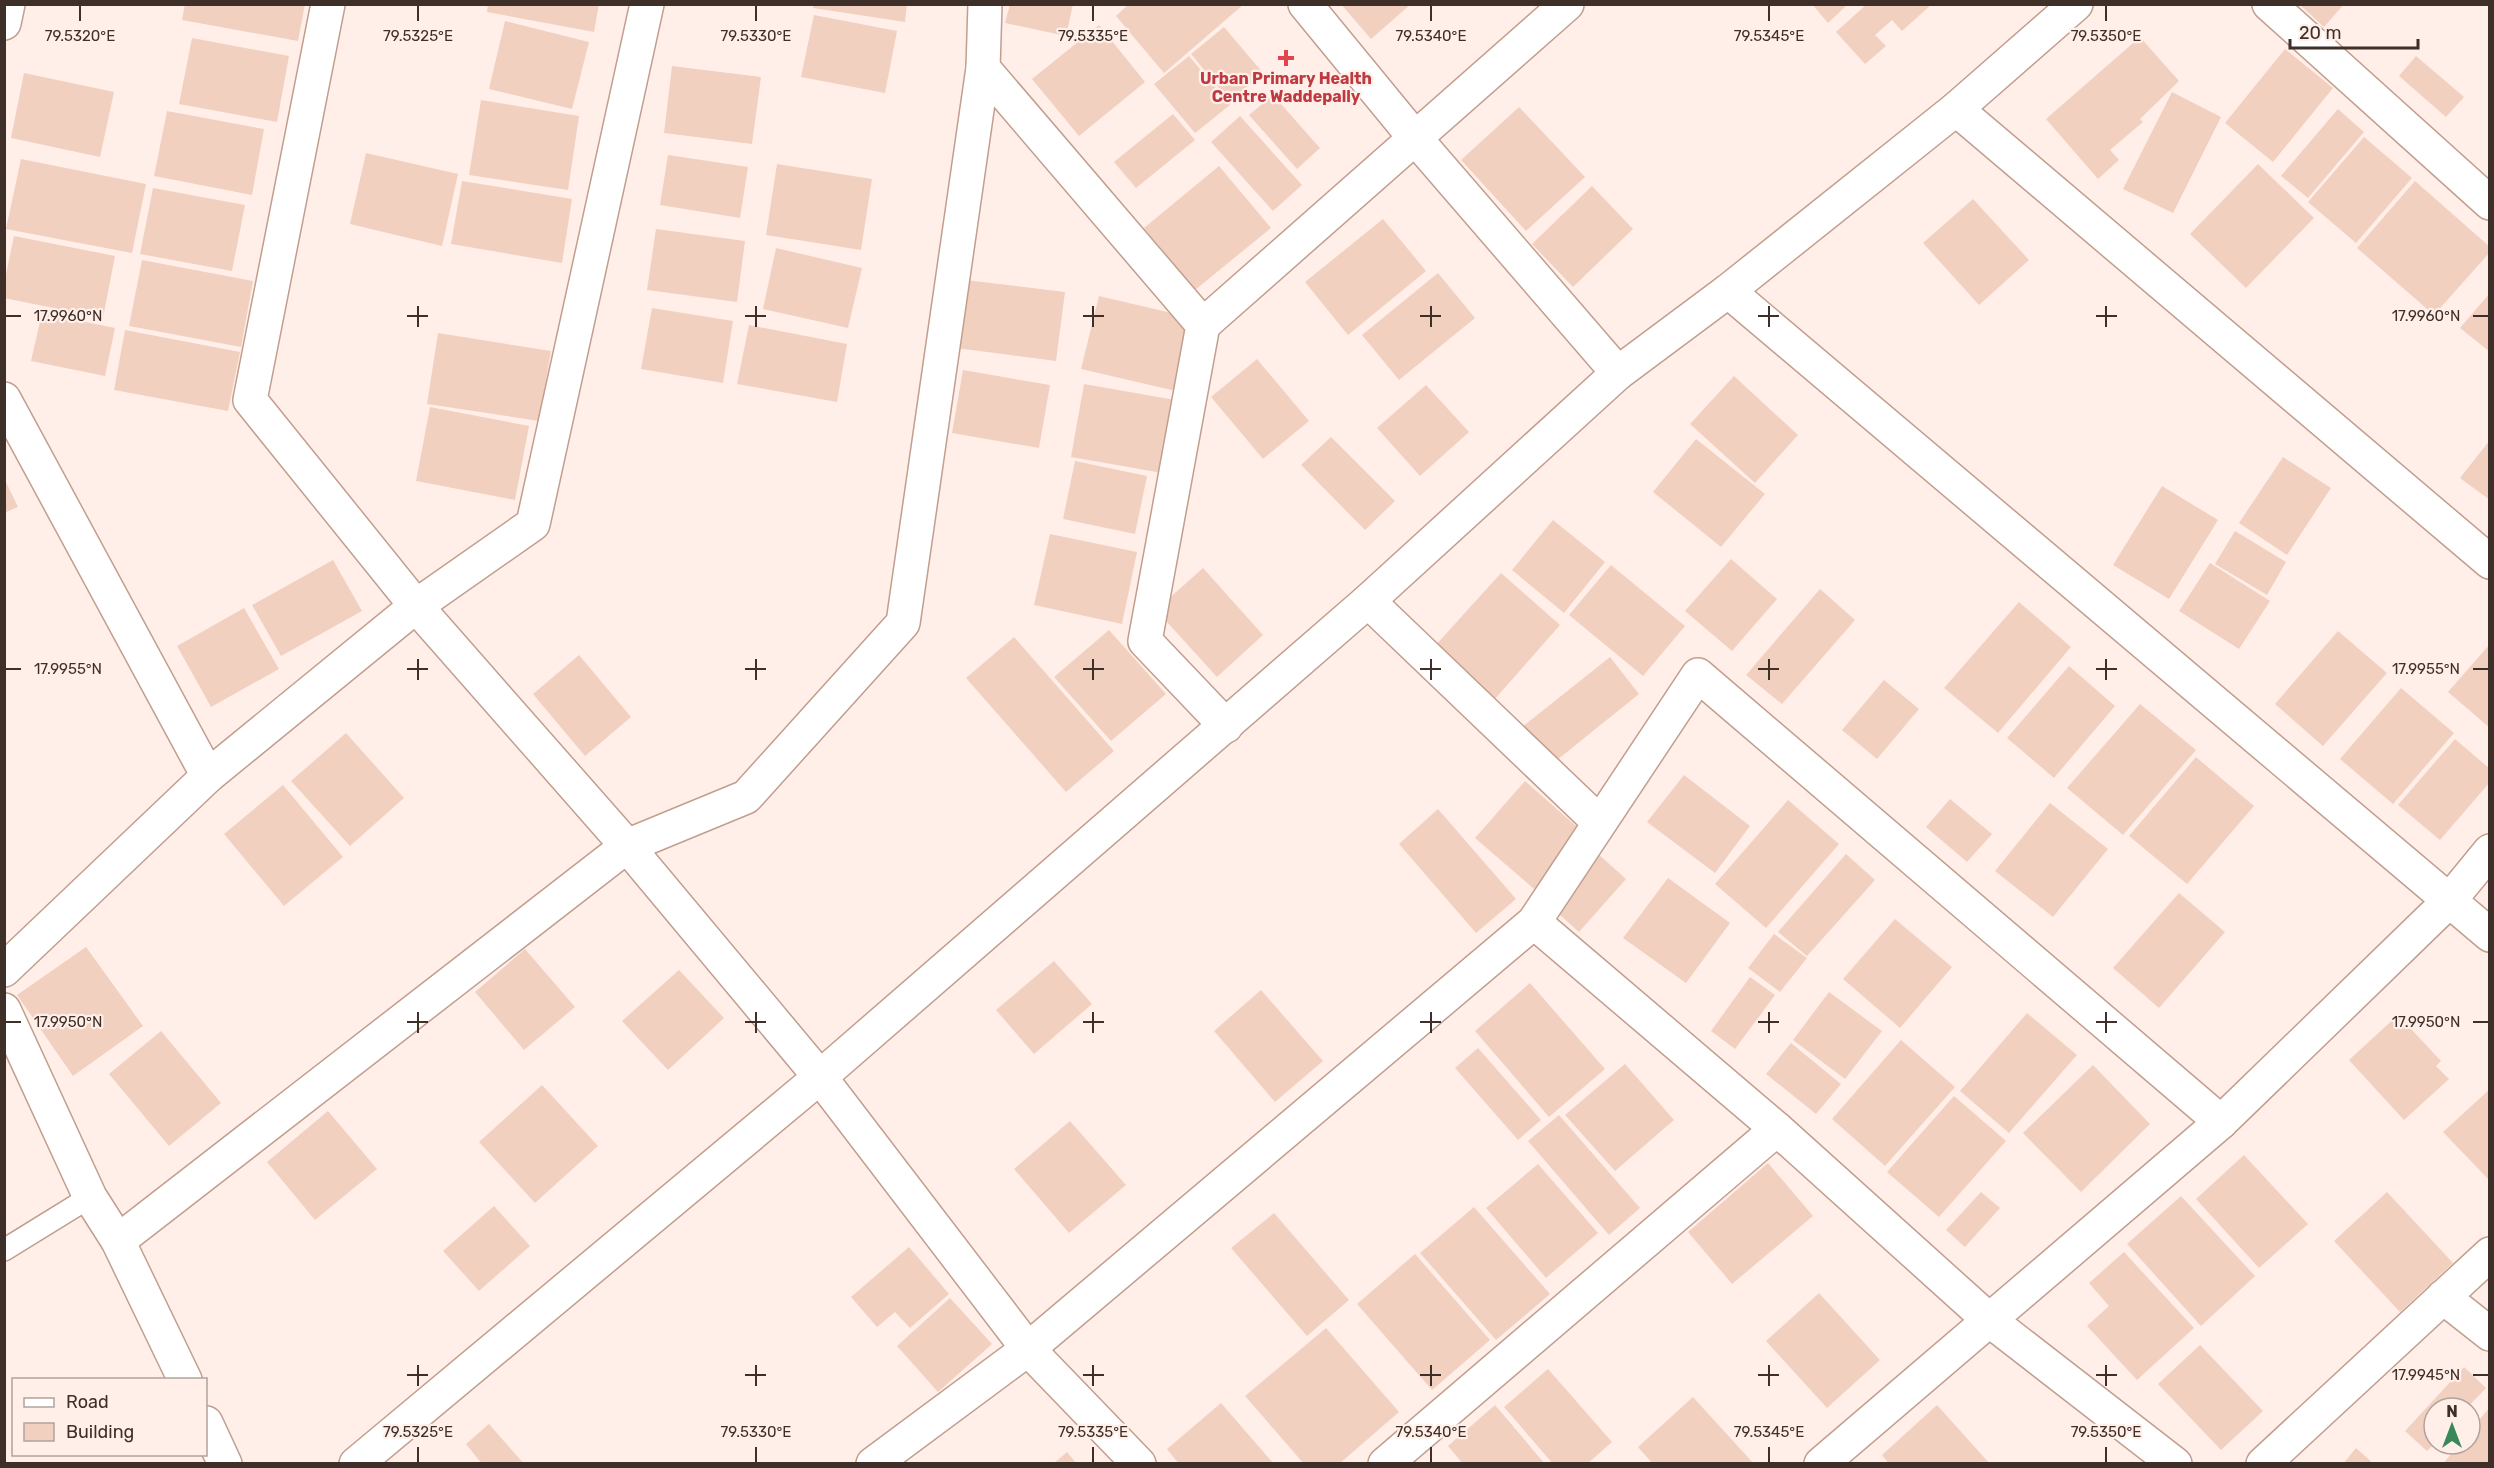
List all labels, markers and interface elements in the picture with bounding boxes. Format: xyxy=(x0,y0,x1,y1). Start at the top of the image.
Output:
scale bar xyxy=(2290,12,2418,50)
text: 20 m xyxy=(2299,22,2341,44)
text: 79.5320°E xyxy=(45,27,115,45)
text: 79.5325°E xyxy=(383,27,453,45)
text: 79.5330°E xyxy=(721,27,791,45)
text: 79.5335°E xyxy=(1058,27,1128,45)
text: 79.5340°E xyxy=(1395,27,1467,45)
text: 79.5345°E xyxy=(1734,27,1804,45)
text: 79.5350°E xyxy=(2071,27,2141,45)
marker: Urban Primary Health Centre Waddepally xyxy=(1277,49,1295,67)
place label: Urban Primary Health Centre Waddepally xyxy=(1200,69,1372,106)
text: 17.9960°N xyxy=(34,307,102,325)
text: 17.9960°N xyxy=(2392,307,2460,325)
text: 17.9955°N xyxy=(34,660,102,678)
text: 17.9955°N xyxy=(2392,660,2460,678)
text: 17.9950°N xyxy=(34,1013,102,1031)
text: 17.9950°N xyxy=(2392,1013,2460,1031)
text: 17.9945°N xyxy=(2392,1366,2460,1384)
legend xyxy=(12,1378,207,1456)
text: Road xyxy=(66,1391,109,1413)
north arrow xyxy=(2422,1396,2482,1456)
text: N xyxy=(2446,1402,2458,1421)
text: Building xyxy=(66,1421,134,1443)
text: 79.5325°E xyxy=(383,1423,453,1441)
text: 79.5330°E xyxy=(721,1423,791,1441)
text: 79.5335°E xyxy=(1058,1423,1128,1441)
text: 79.5340°E xyxy=(1395,1423,1467,1441)
text: 79.5345°E xyxy=(1734,1423,1804,1441)
text: 79.5350°E xyxy=(2071,1423,2141,1441)

